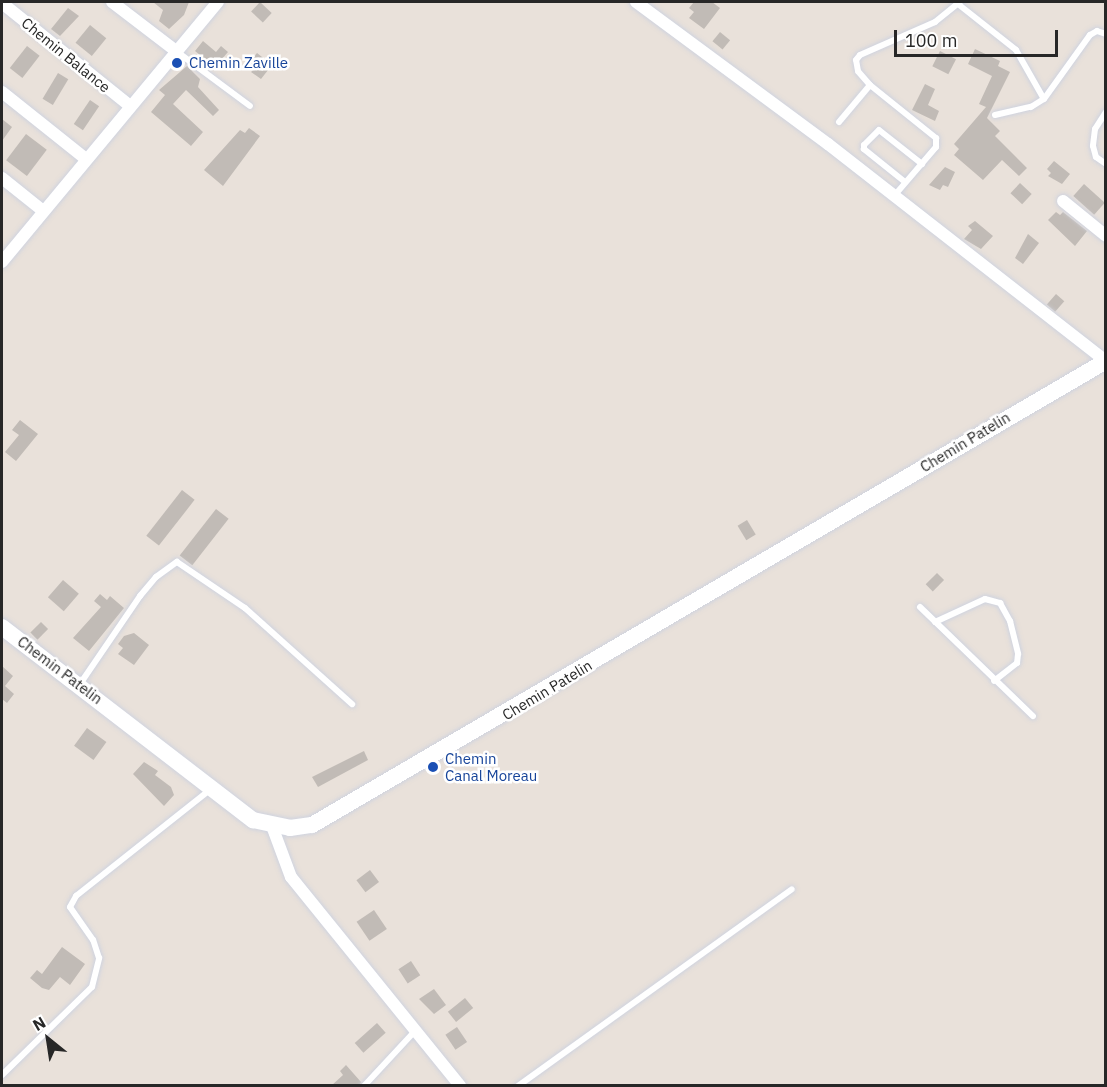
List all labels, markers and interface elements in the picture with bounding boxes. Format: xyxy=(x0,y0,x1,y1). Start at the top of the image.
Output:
street label: Chemin Balance xyxy=(18,14,114,96)
scale bar xyxy=(897,18,1060,56)
text: 100 m xyxy=(905,29,957,52)
place label: Chemin Zaville xyxy=(189,54,288,72)
marker: Chemin Zaville xyxy=(170,56,184,70)
street label: Chemin Patelin xyxy=(917,408,1013,476)
street label: Chemin Patelin xyxy=(14,632,106,708)
street label: Chemin Patelin xyxy=(499,656,595,724)
place label: Chemin Canal Moreau xyxy=(445,749,537,784)
marker: Chemin Canal Moreau xyxy=(426,760,440,774)
north arrow xyxy=(18,1009,78,1069)
text: N xyxy=(29,1012,49,1035)

